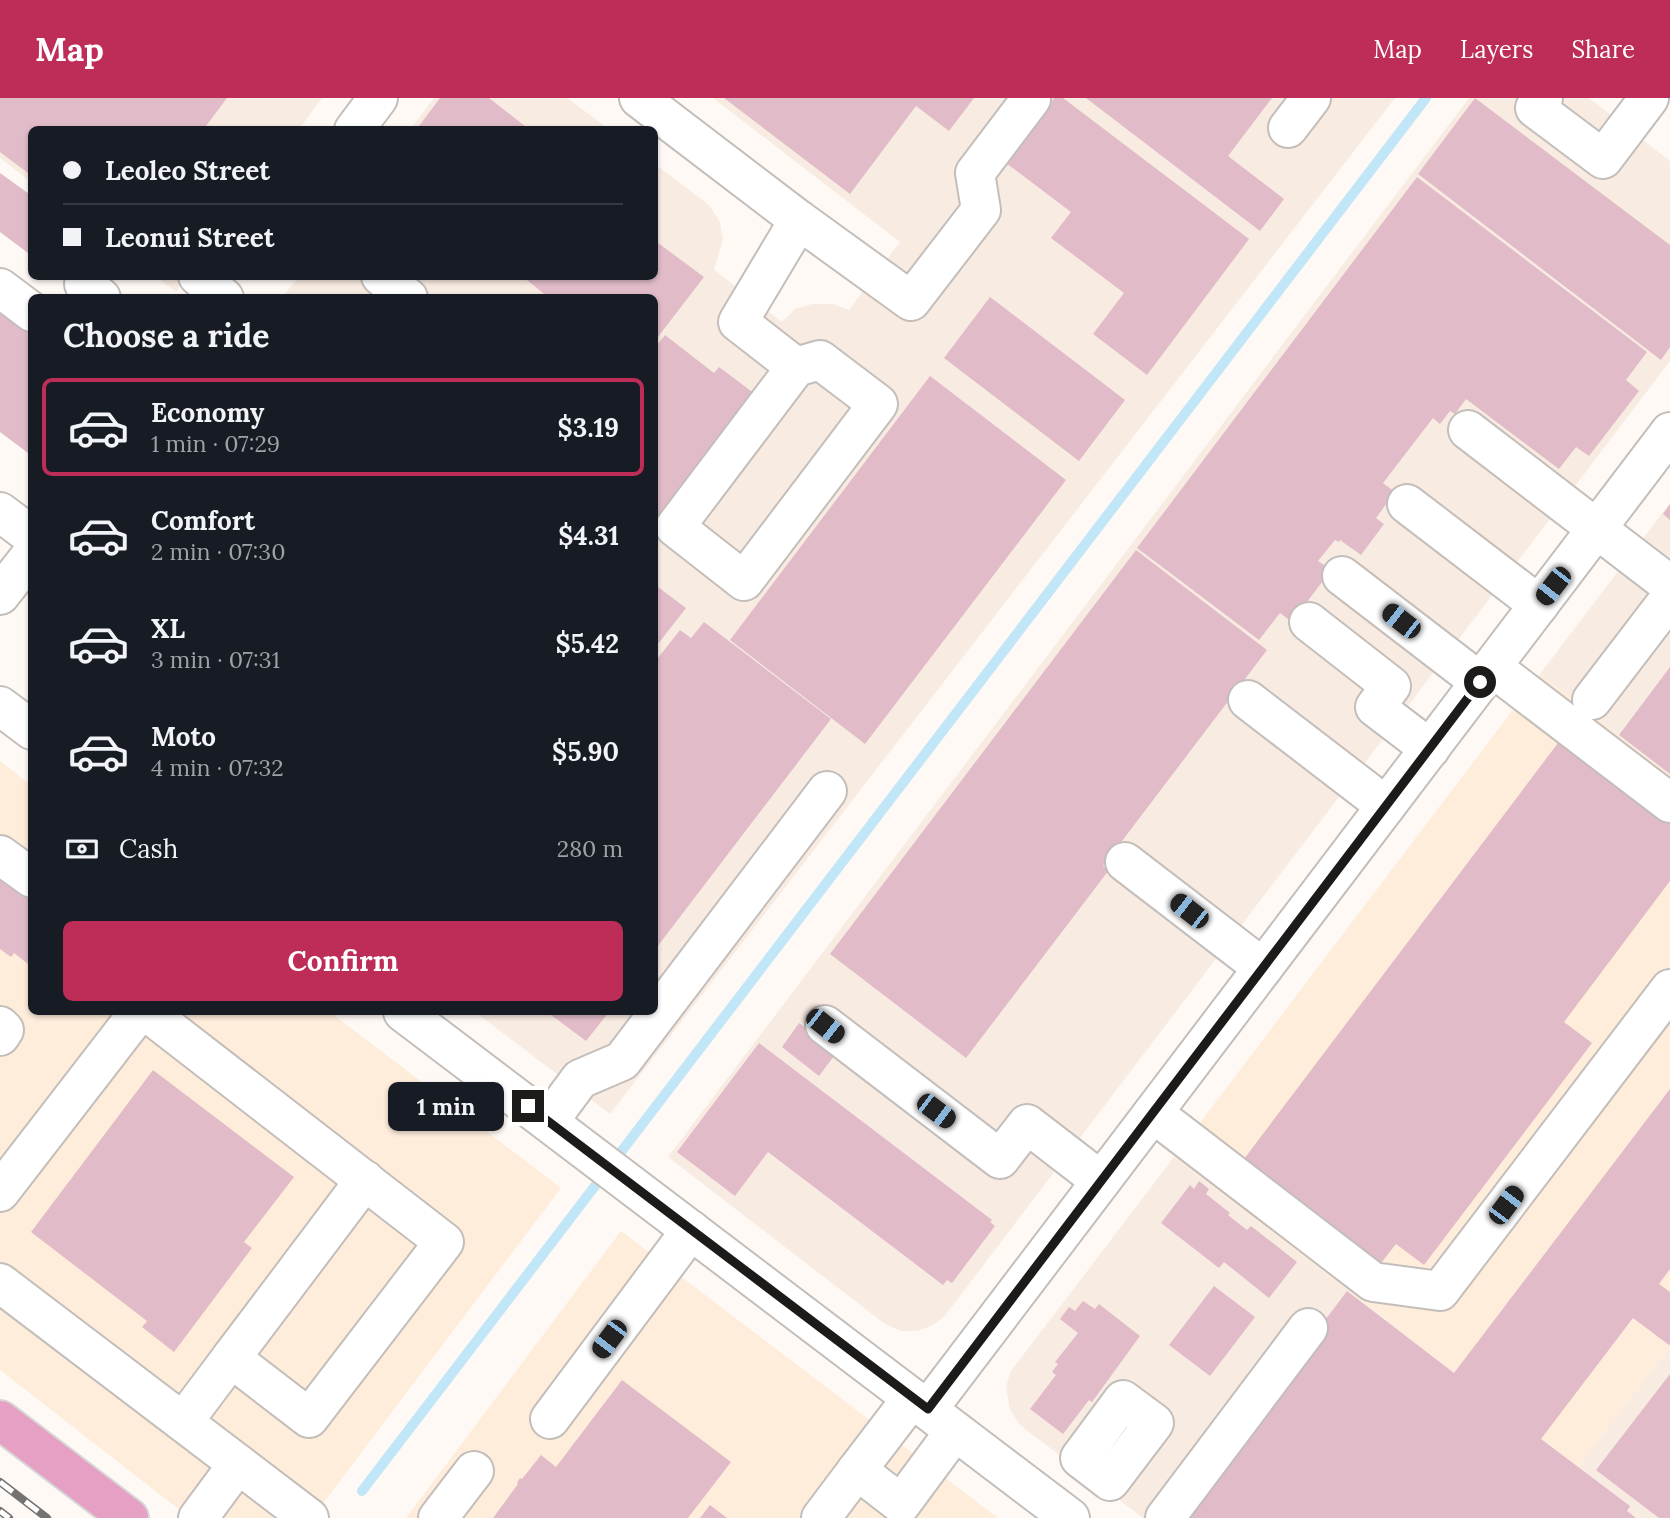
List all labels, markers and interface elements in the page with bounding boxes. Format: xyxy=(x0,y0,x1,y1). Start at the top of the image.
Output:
text: Map xyxy=(35,28,104,70)
text: Map xyxy=(1373,34,1422,65)
text: Layers xyxy=(1460,34,1533,65)
text: Share xyxy=(1571,34,1635,65)
text: Leoleo Street xyxy=(105,154,270,187)
text: Leonui Street xyxy=(105,221,274,254)
text: Choose a ride xyxy=(63,315,270,356)
icon: car xyxy=(67,396,130,459)
text: Economy xyxy=(151,396,264,429)
text: $3.19 xyxy=(558,411,619,444)
text: 1 min · 07:29 xyxy=(151,429,280,458)
icon: car xyxy=(67,504,130,567)
text: Comfort xyxy=(151,504,255,537)
text: $4.31 xyxy=(558,519,619,552)
text: 2 min · 07:30 xyxy=(151,537,285,566)
car xyxy=(1532,563,1575,609)
car xyxy=(1378,600,1425,642)
icon: car xyxy=(67,612,130,675)
text: XL xyxy=(151,612,185,645)
text: $5.42 xyxy=(556,627,619,660)
text: 3 min · 07:31 xyxy=(151,645,280,674)
route start xyxy=(1464,666,1496,698)
icon: car xyxy=(67,720,130,783)
text: Moto xyxy=(151,720,216,753)
text: $5.90 xyxy=(552,735,619,768)
text: 4 min · 07:32 xyxy=(151,753,284,782)
icon: cash xyxy=(63,830,101,868)
text: Cash xyxy=(119,832,178,865)
text: 280 m xyxy=(557,834,623,863)
car xyxy=(1166,890,1213,932)
button: Confirm xyxy=(63,921,623,1001)
car xyxy=(802,1005,849,1047)
callout: 1 min xyxy=(388,1082,504,1130)
route end xyxy=(512,1090,544,1122)
car xyxy=(913,1090,960,1132)
text: 1 min xyxy=(417,1092,475,1121)
car xyxy=(1485,1182,1528,1228)
car xyxy=(588,1316,631,1362)

